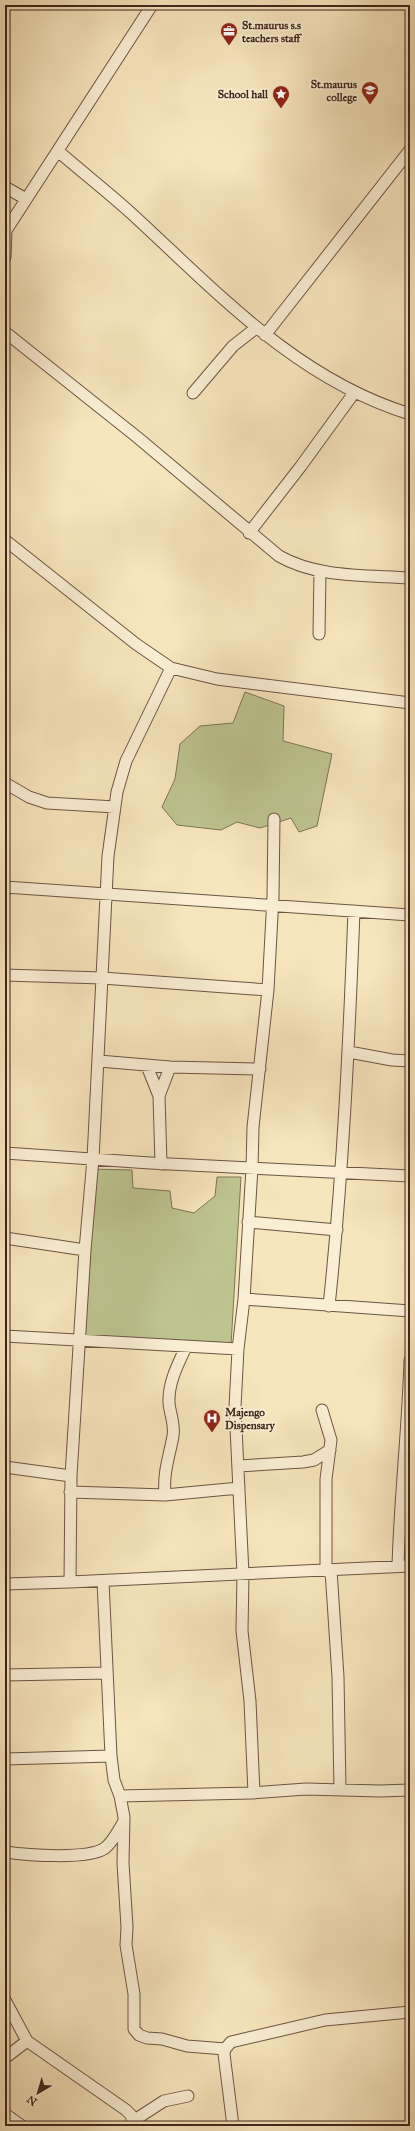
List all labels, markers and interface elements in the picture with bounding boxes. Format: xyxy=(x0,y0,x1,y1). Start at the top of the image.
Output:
place label: St.maurus s.s teachers staff xyxy=(241,19,302,45)
office icon: St.maurus s.s teachers staff xyxy=(219,21,239,46)
place label: St.maurus college xyxy=(311,78,357,104)
school or university icon: St.maurus college xyxy=(360,80,380,105)
place icon: School hall xyxy=(271,84,291,109)
place label: School hall xyxy=(218,88,269,101)
place label: Majengo Dispensary xyxy=(225,1406,276,1433)
hospital icon: Majengo Dispensary xyxy=(202,1408,222,1433)
north arrow xyxy=(18,2073,58,2113)
text: N xyxy=(24,2092,40,2108)

